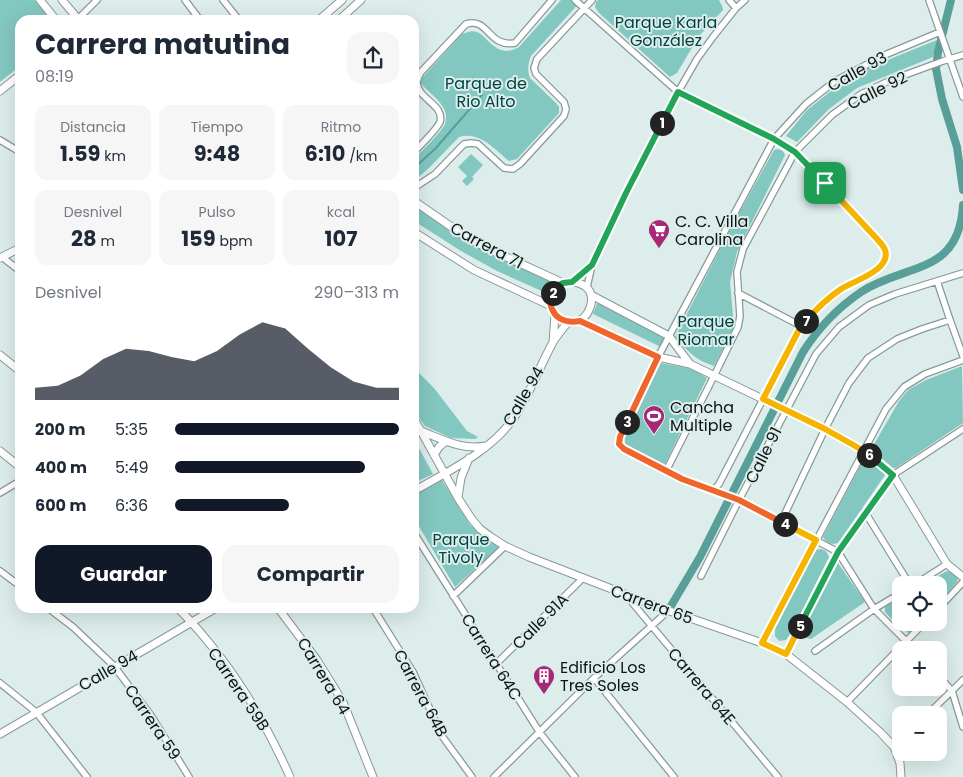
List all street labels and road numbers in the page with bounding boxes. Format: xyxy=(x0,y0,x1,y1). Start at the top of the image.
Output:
street label: Calle 93 xyxy=(823,46,891,97)
street label: Calle 92 xyxy=(843,66,911,115)
street label: Carrera 71 xyxy=(446,217,527,274)
street label: Calle 94 xyxy=(497,362,550,430)
street label: Calle 91 xyxy=(739,423,787,487)
street label: Carrera 65 xyxy=(607,579,696,630)
street label: Calle 91A xyxy=(507,588,574,655)
street label: Carrera 64C xyxy=(456,609,527,705)
street label: Carrera 64 xyxy=(291,633,356,719)
street label: Carrera 59B xyxy=(202,643,275,736)
street label: Carrera 64E xyxy=(662,643,741,730)
street label: Calle 94 xyxy=(74,644,142,697)
street label: Carrera 64B xyxy=(388,645,453,741)
street label: Carrera 59 xyxy=(119,680,186,764)

